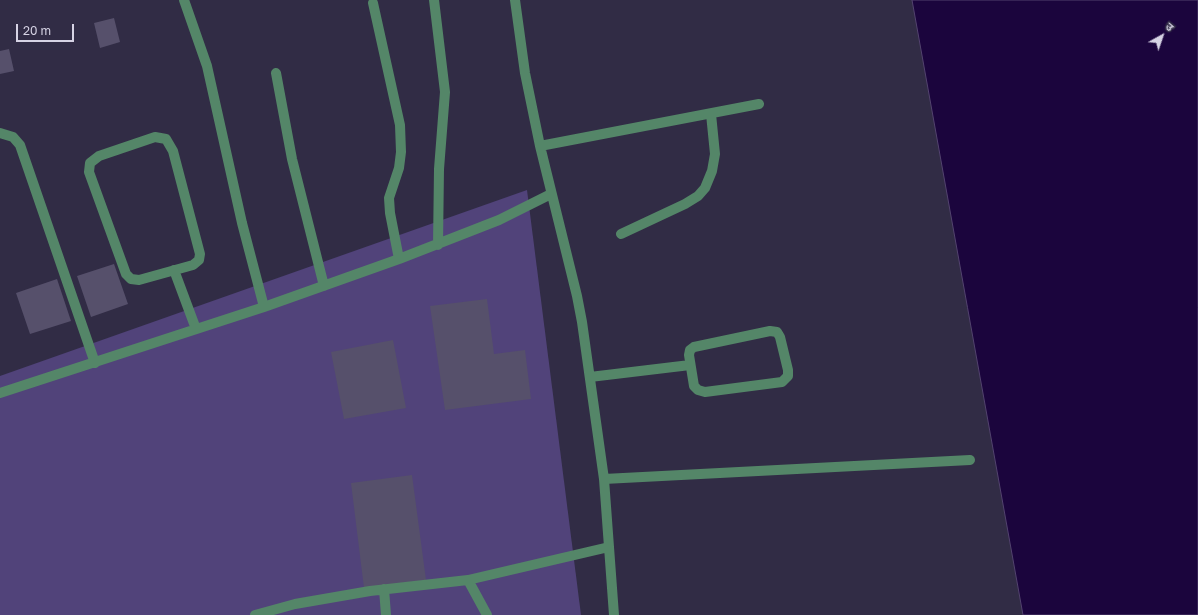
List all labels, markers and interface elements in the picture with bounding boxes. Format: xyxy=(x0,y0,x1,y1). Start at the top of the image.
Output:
scale bar xyxy=(18,16,76,42)
north arrow xyxy=(1142,16,1182,56)
text: उ xyxy=(1163,19,1177,33)
text: 20 m xyxy=(23,23,51,38)

